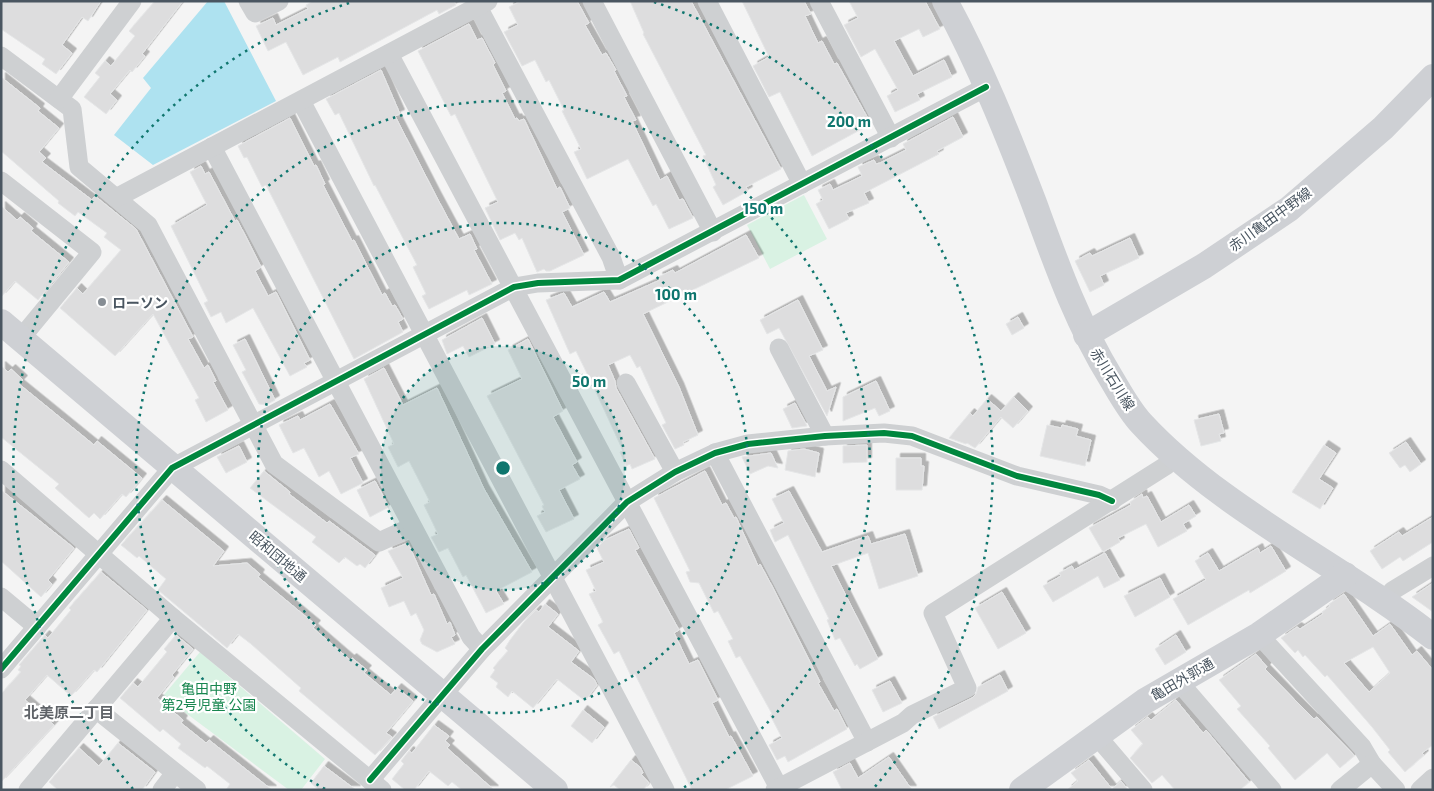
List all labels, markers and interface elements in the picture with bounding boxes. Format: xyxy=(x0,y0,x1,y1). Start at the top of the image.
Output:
text: 200 m xyxy=(827,112,871,130)
street label: 赤川亀田中野線 xyxy=(1225,183,1315,255)
text: 150 m xyxy=(743,199,783,217)
text: 100 m xyxy=(655,285,697,303)
place label: ローソン xyxy=(112,294,168,311)
marker: ローソン xyxy=(96,296,108,308)
street label: 赤川石川線 xyxy=(1087,345,1139,413)
text: 50 m xyxy=(572,372,606,390)
centre of rings xyxy=(494,459,512,477)
street label: 昭和団地通 xyxy=(246,527,310,585)
street label: 亀田外郭通 xyxy=(1147,654,1217,704)
park label: 亀田中野 第2号児童 公園 xyxy=(162,680,257,713)
district label: 北美原二丁目 xyxy=(24,703,114,721)

